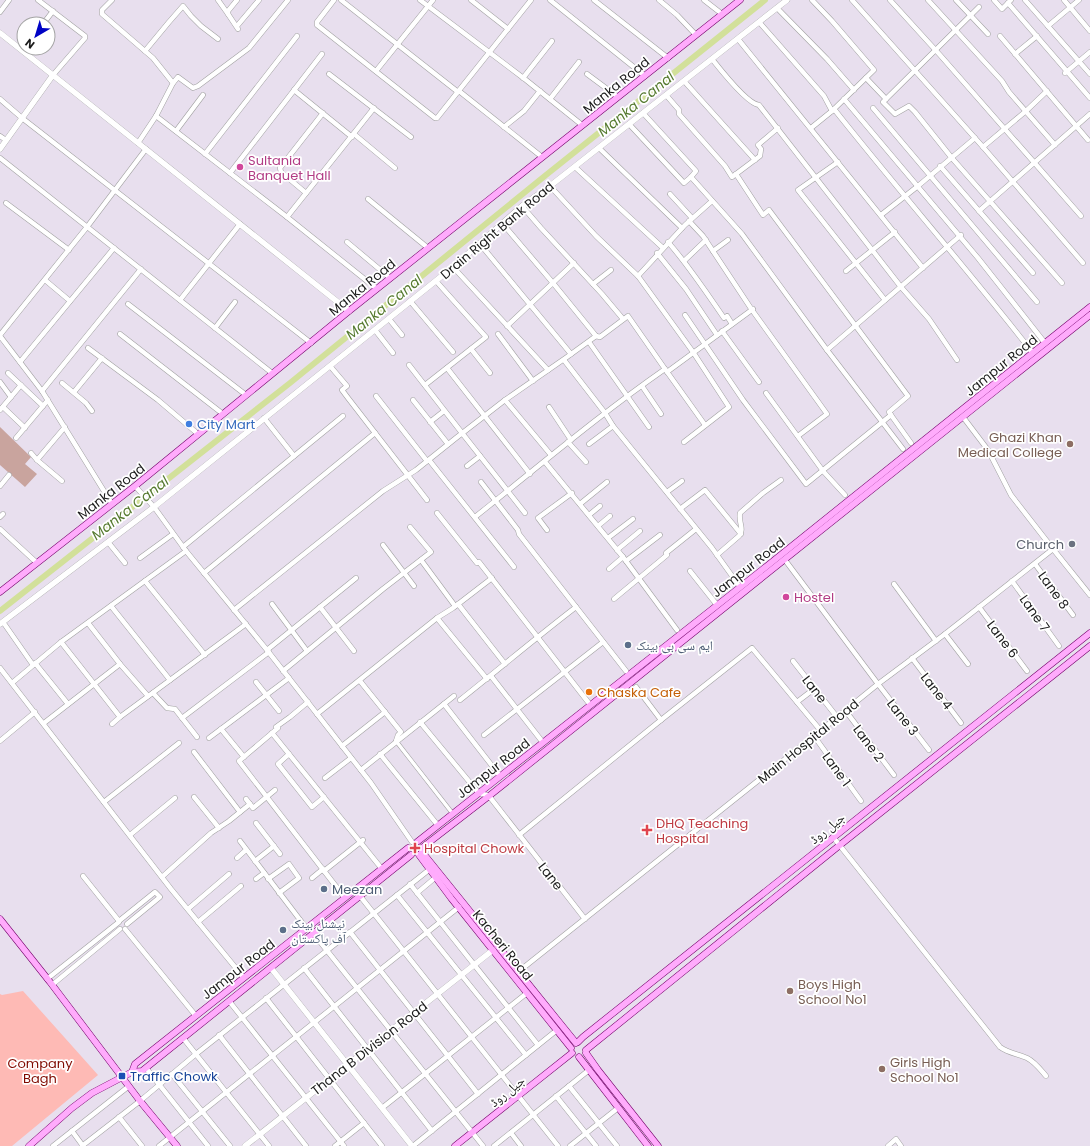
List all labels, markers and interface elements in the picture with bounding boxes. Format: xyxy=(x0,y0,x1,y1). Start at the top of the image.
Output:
north arrow xyxy=(16,16,56,56)
text: N xyxy=(22,35,38,53)
street label: Manka Road xyxy=(579,52,654,118)
water label: Manka Canal xyxy=(593,66,679,141)
place label: Sultania Banquet Hall xyxy=(248,151,331,185)
marker: Sultania Banquet Hall xyxy=(235,162,245,172)
street label: Drain Right Bank Road xyxy=(436,177,558,284)
street label: Manka Road xyxy=(325,254,400,320)
water label: Manka Canal xyxy=(341,269,427,344)
street label: Jampur Road xyxy=(961,330,1042,401)
place label: City Mart xyxy=(197,415,256,434)
marker: City Mart xyxy=(184,419,194,429)
place label: Ghazi Khan Medical College xyxy=(958,428,1062,462)
marker: Ghazi Khan Medical College xyxy=(1065,439,1075,449)
street label: Manka Road xyxy=(74,459,149,524)
water label: Manka Canal xyxy=(87,471,173,545)
street label: Jampur Road xyxy=(708,533,789,602)
place label: Church xyxy=(1016,535,1064,554)
marker: Church xyxy=(1067,539,1077,549)
street label: Lane 8 xyxy=(1033,568,1074,613)
place label: Hostel xyxy=(794,588,834,607)
street label: Lane 7 xyxy=(1015,591,1054,636)
marker: Hostel xyxy=(781,592,791,602)
street label: Lane 6 xyxy=(982,617,1023,662)
place label: ایم سی بی بینک xyxy=(636,636,713,655)
marker: ایم سی بی بینک xyxy=(623,640,633,650)
street label: Lane 4 xyxy=(916,669,957,714)
street label: Lane xyxy=(798,671,832,707)
place label: Chaska Cafe xyxy=(597,683,681,702)
marker: Chaska Cafe xyxy=(584,687,594,697)
street label: Main Hospital Road xyxy=(754,695,863,788)
street label: Lane 3 xyxy=(882,695,923,740)
street label: Lane 2 xyxy=(848,721,889,766)
street label: Jampur Road xyxy=(453,734,534,803)
street label: Lane 1 xyxy=(818,748,856,790)
street label: جیل روڈ xyxy=(806,808,849,849)
place label: DHQ Teaching Hospital xyxy=(656,814,748,848)
marker: DHQ Teaching Hospital xyxy=(641,824,653,836)
place label: Hospital Chowk xyxy=(424,839,525,858)
marker: Hospital Chowk xyxy=(409,842,421,854)
street label: Lane xyxy=(534,858,568,894)
place label: Meezan xyxy=(332,880,382,899)
marker: Meezan xyxy=(319,884,329,894)
street label: Kacheri Road xyxy=(468,906,537,985)
place label: نیشنل بینک آف پاکستان xyxy=(291,914,347,948)
marker: نیشنل بینک آف پاکستان xyxy=(278,925,288,935)
street label: Jampur Road xyxy=(198,935,279,1004)
place label: Boys High School No1 xyxy=(798,975,867,1009)
marker: Boys High School No1 xyxy=(785,986,795,996)
street label: Thana B Division Road xyxy=(307,997,431,1100)
place label: Girls High School No1 xyxy=(890,1053,959,1087)
park label: Company Bagh xyxy=(8,1054,73,1088)
marker: Girls High School No1 xyxy=(877,1064,887,1074)
place label: Traffic Chowk xyxy=(130,1067,218,1086)
marker: Traffic Chowk xyxy=(117,1071,127,1081)
street label: جیل روڈ xyxy=(486,1071,529,1112)

